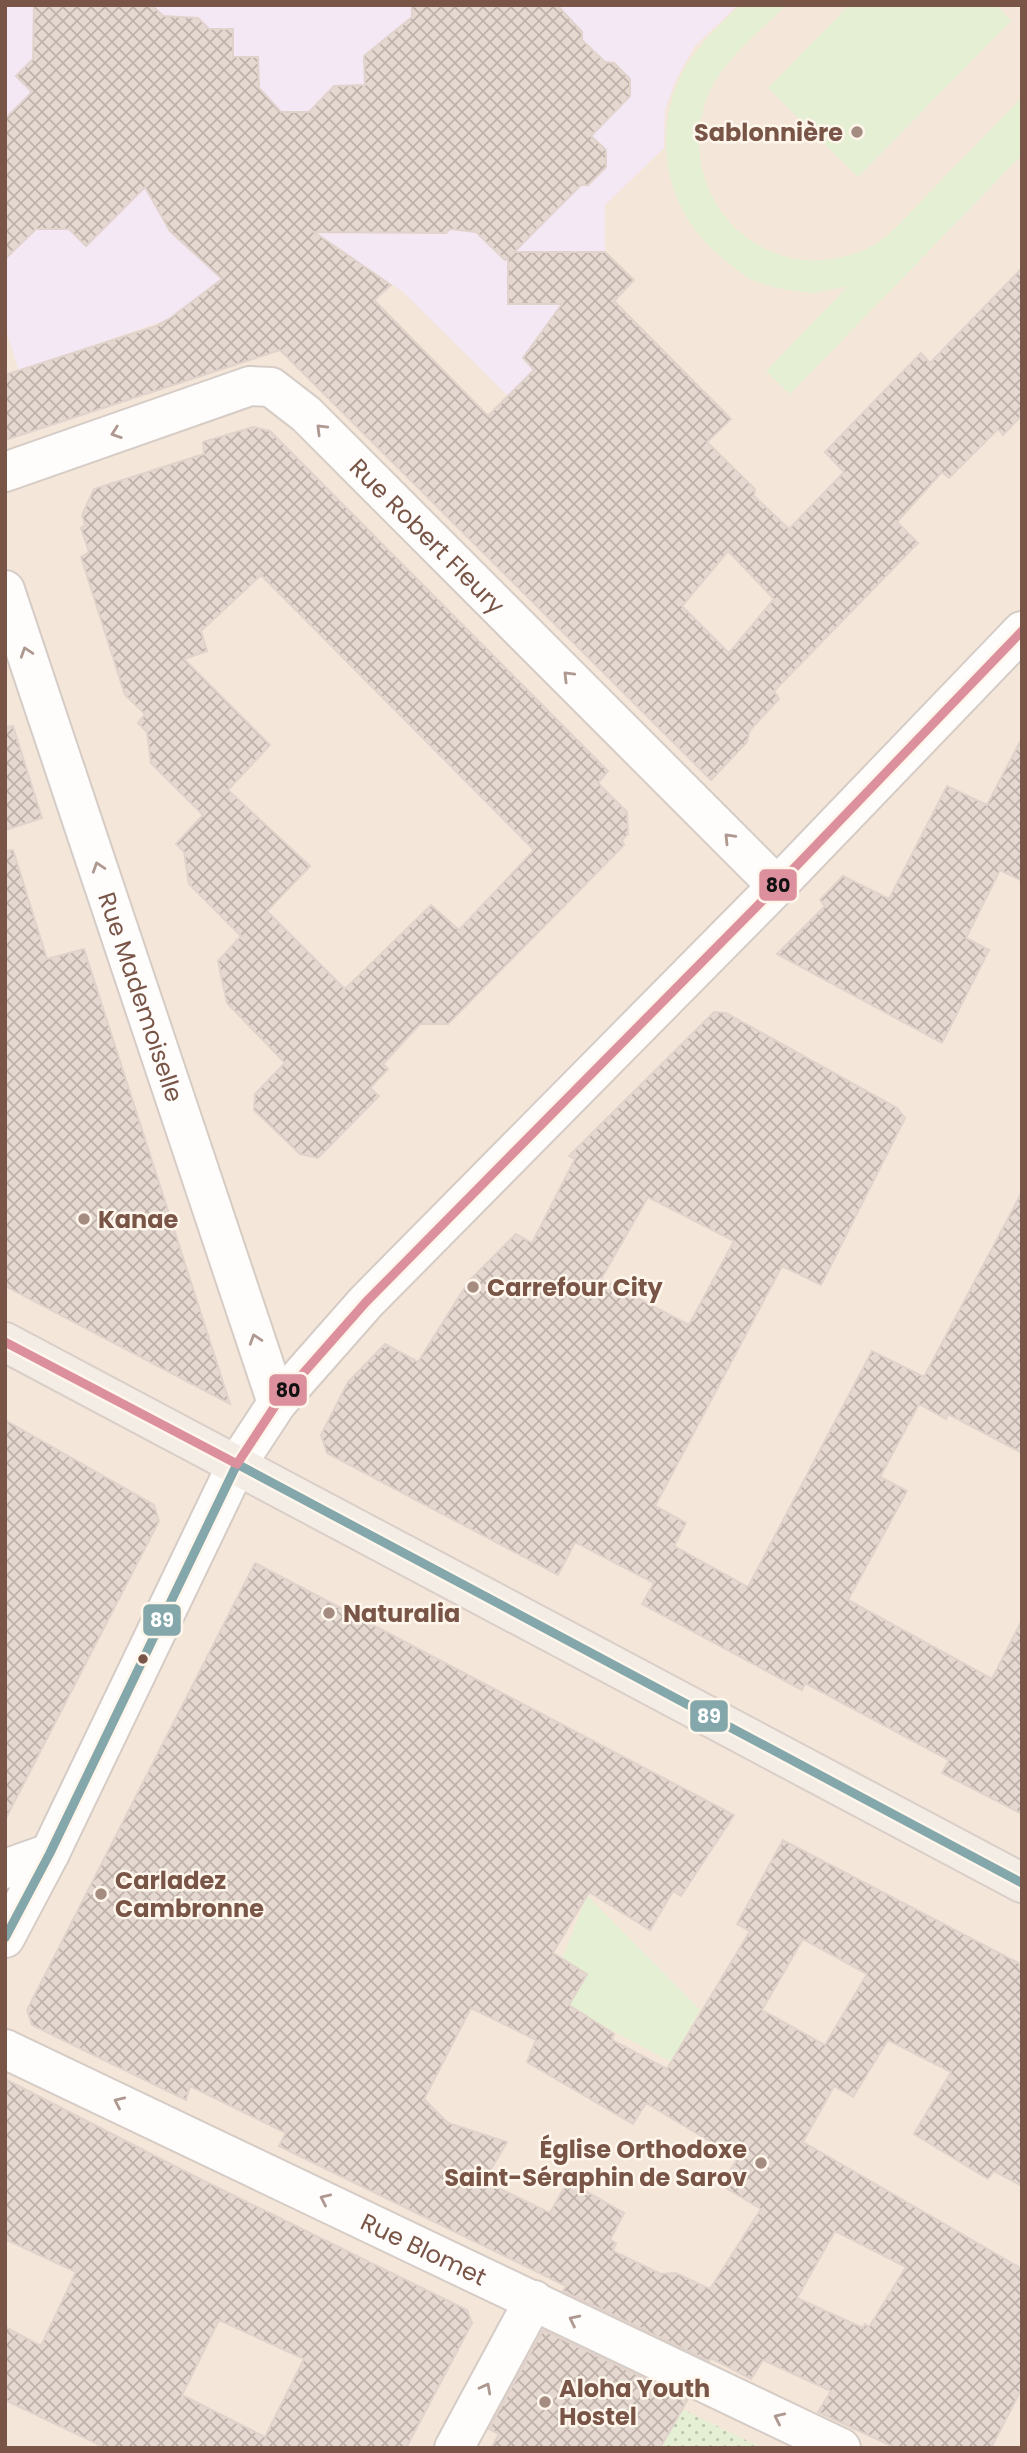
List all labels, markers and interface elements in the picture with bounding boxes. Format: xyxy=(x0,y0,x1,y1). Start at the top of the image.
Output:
place label: Sablonnière xyxy=(694,116,843,149)
marker: Sablonnière xyxy=(849,124,865,140)
one-way arrow xyxy=(316,424,329,437)
one-way arrow xyxy=(111,425,123,439)
street label: Rue Robert Fleury xyxy=(343,451,513,621)
one-way arrow xyxy=(20,646,34,658)
one-way arrow xyxy=(563,672,576,685)
one-way arrow xyxy=(724,833,737,846)
one-way arrow xyxy=(92,862,106,874)
line badge: 80 xyxy=(758,868,798,902)
text: 80 xyxy=(766,872,790,899)
street label: Rue Mademoiselle xyxy=(91,888,192,1106)
place label: Kanae xyxy=(98,1203,178,1236)
marker: Kanae xyxy=(76,1211,92,1227)
place label: Carrefour City xyxy=(487,1271,663,1304)
marker: Carrefour City xyxy=(465,1279,481,1295)
one-way arrow xyxy=(249,1333,264,1345)
line badge: 80 xyxy=(268,1373,308,1407)
text: 80 xyxy=(276,1377,300,1404)
place label: Naturalia xyxy=(343,1597,460,1630)
line badge: 89 xyxy=(142,1603,182,1637)
marker: Naturalia xyxy=(321,1605,337,1621)
text: 89 xyxy=(150,1607,174,1634)
unlabelled marker xyxy=(136,1652,150,1666)
line badge: 89 xyxy=(689,1699,729,1733)
text: 89 xyxy=(697,1703,721,1730)
place label: Carladez Cambronne xyxy=(115,1864,264,1925)
marker: Carladez Cambronne xyxy=(93,1886,109,1902)
one-way arrow xyxy=(114,2097,126,2111)
place label: Église Orthodoxe Saint-Séraphin de Sarov xyxy=(444,2133,747,2194)
marker: Église Orthodoxe Saint-Séraphin de Sarov xyxy=(753,2155,769,2171)
one-way arrow xyxy=(320,2194,332,2208)
street label: Rue Blomet xyxy=(355,2205,492,2293)
one-way arrow xyxy=(569,2314,581,2328)
place label: Aloha Youth Hostel xyxy=(559,2372,710,2433)
one-way arrow xyxy=(478,2383,492,2395)
marker: Aloha Youth Hostel xyxy=(537,2394,553,2410)
one-way arrow xyxy=(774,2413,786,2427)

